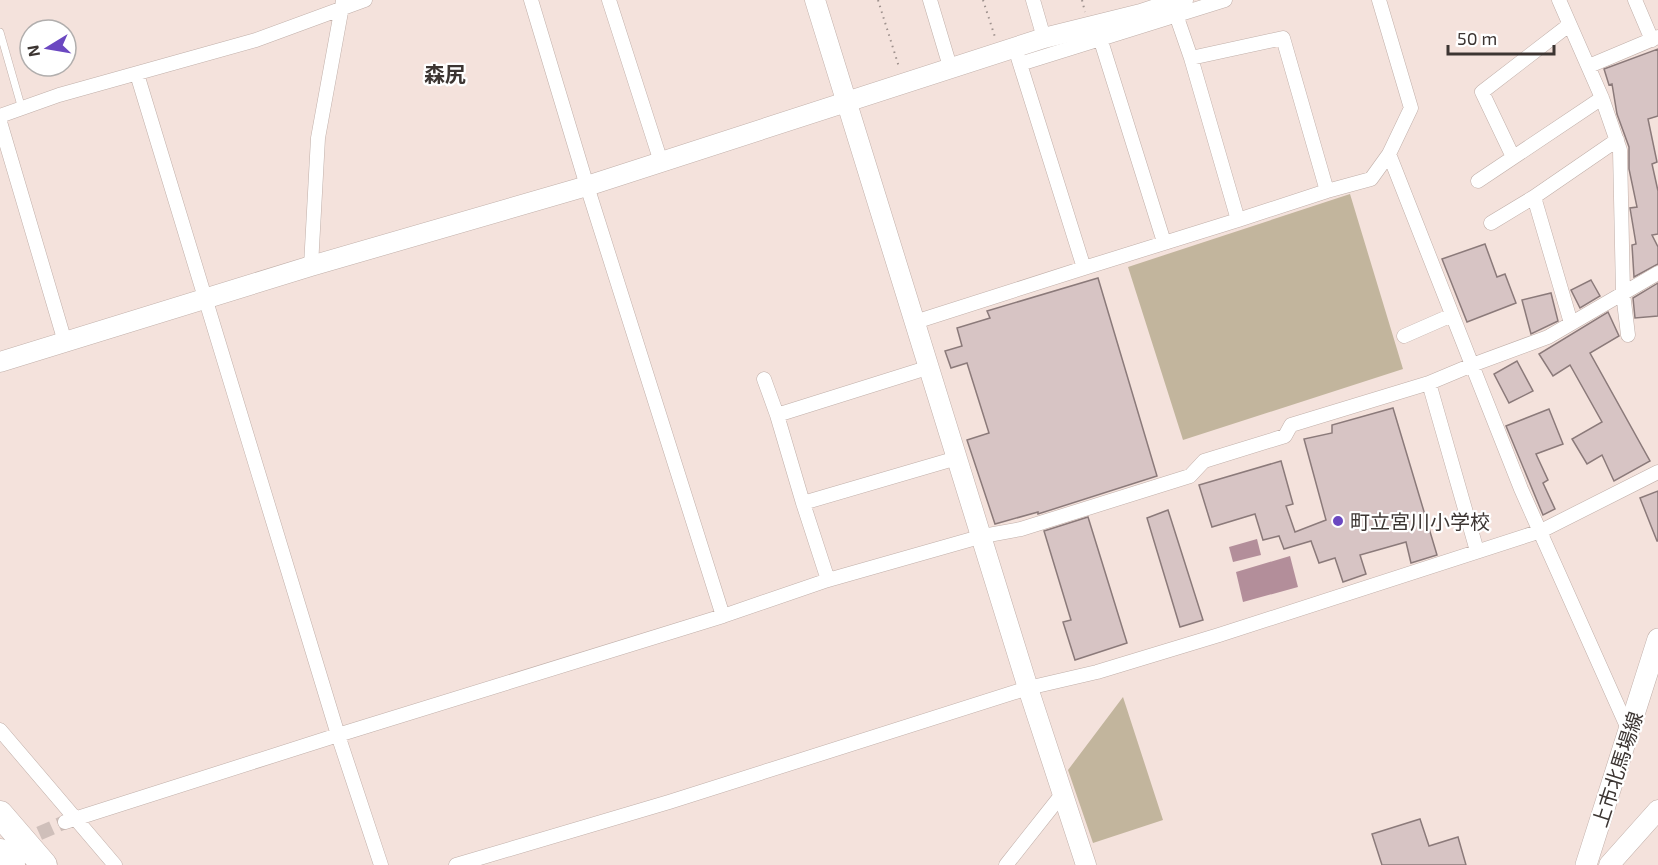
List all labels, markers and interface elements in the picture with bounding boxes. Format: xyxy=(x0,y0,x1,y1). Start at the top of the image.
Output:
north arrow xyxy=(18,18,78,78)
scale bar xyxy=(1448,18,1554,56)
text: 50 m xyxy=(1457,27,1497,49)
text: N xyxy=(22,43,43,58)
district label: 森尻 xyxy=(424,61,466,86)
place label: 町立宮川小学校 xyxy=(1350,509,1490,533)
marker: 町立宮川小学校 xyxy=(1331,514,1345,528)
street label: 上市北馬場線 xyxy=(1587,708,1647,830)

